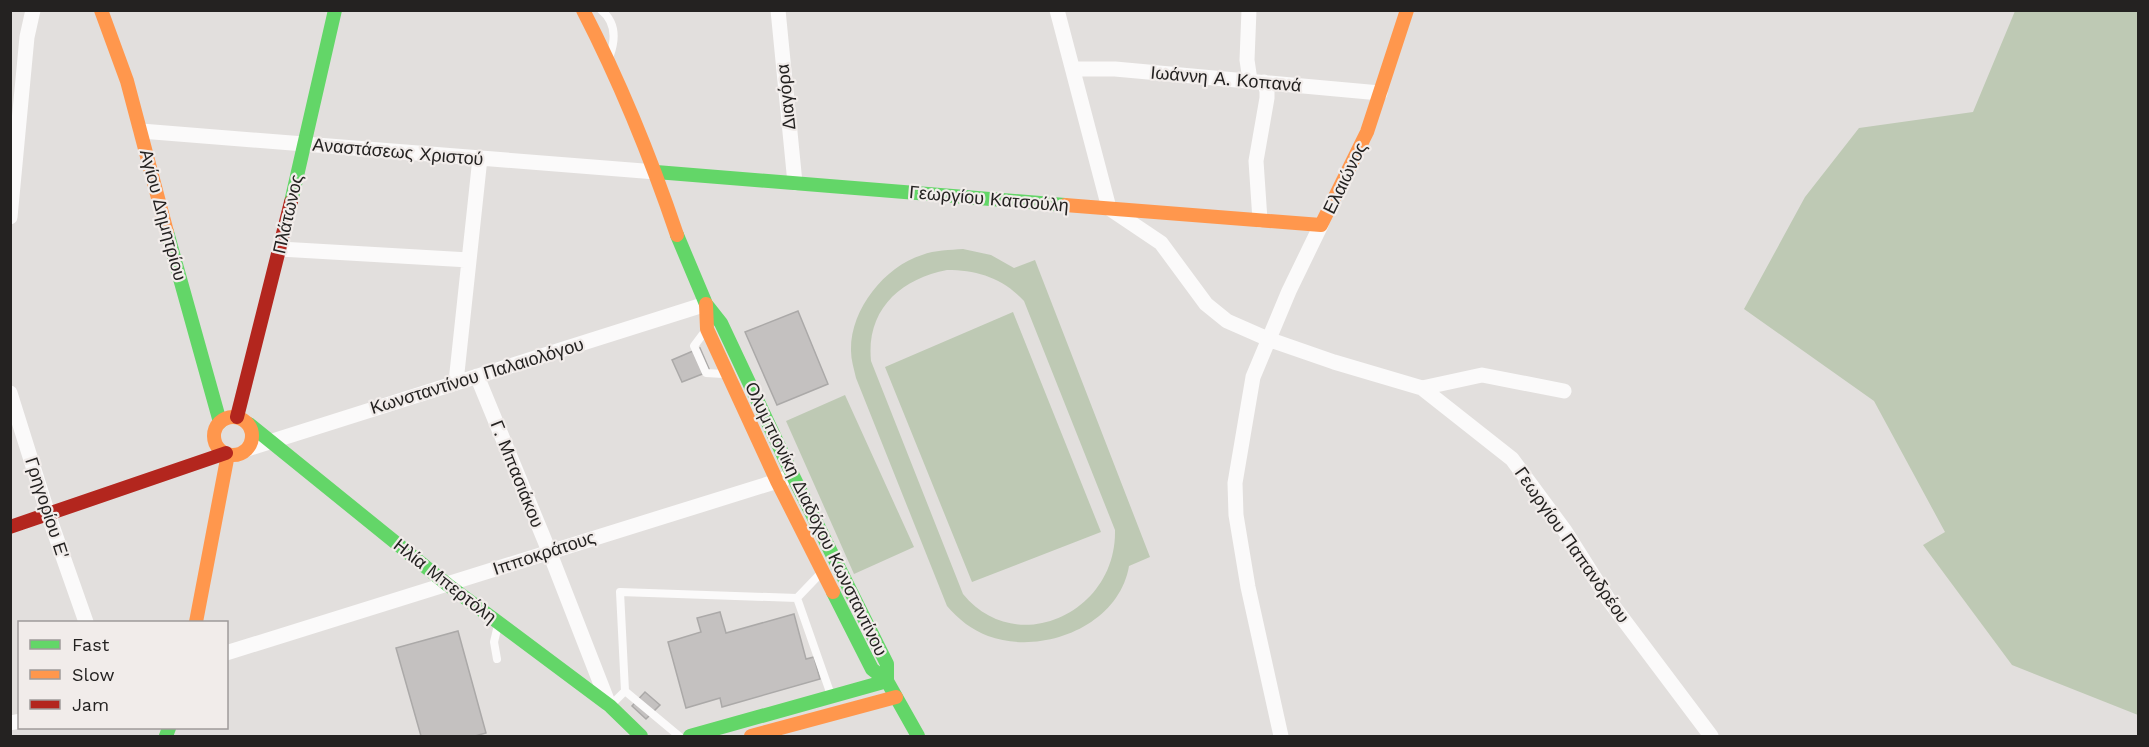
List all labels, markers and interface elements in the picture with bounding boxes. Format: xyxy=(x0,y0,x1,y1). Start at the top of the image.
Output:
street label: Ιωάννη Α. Κοπανά xyxy=(1150,61,1302,96)
street label: Διαγόρα xyxy=(772,63,799,131)
street label: Αναστάσεως Χριστού xyxy=(312,134,484,169)
street label: Ελαιώνος xyxy=(1318,138,1371,217)
street label: Αγίου Δημητρίου xyxy=(136,147,191,283)
street label: Πλάτωνος xyxy=(268,172,307,256)
street label: Γεωργίου Κατσούλη xyxy=(908,181,1070,216)
street label: Κωνσταντίνου Παλαιολόγου xyxy=(368,333,586,418)
street label: Ολυμπιονίκη Διαδόχου Κωνσταντίνου xyxy=(741,378,892,659)
street label: Γ. Μπασιάκου xyxy=(486,417,548,530)
street label: Γρηγορίου Ε' xyxy=(21,454,74,561)
street label: Γεωργίου Παπανδρέου xyxy=(1511,463,1634,627)
street label: Ιπποκράτους xyxy=(490,526,598,579)
street label: Ηλία Μπερτόλη xyxy=(390,534,501,627)
legend xyxy=(18,621,228,729)
text: Fast xyxy=(72,634,110,655)
text: Slow xyxy=(72,664,115,685)
text: Jam xyxy=(72,694,109,715)

